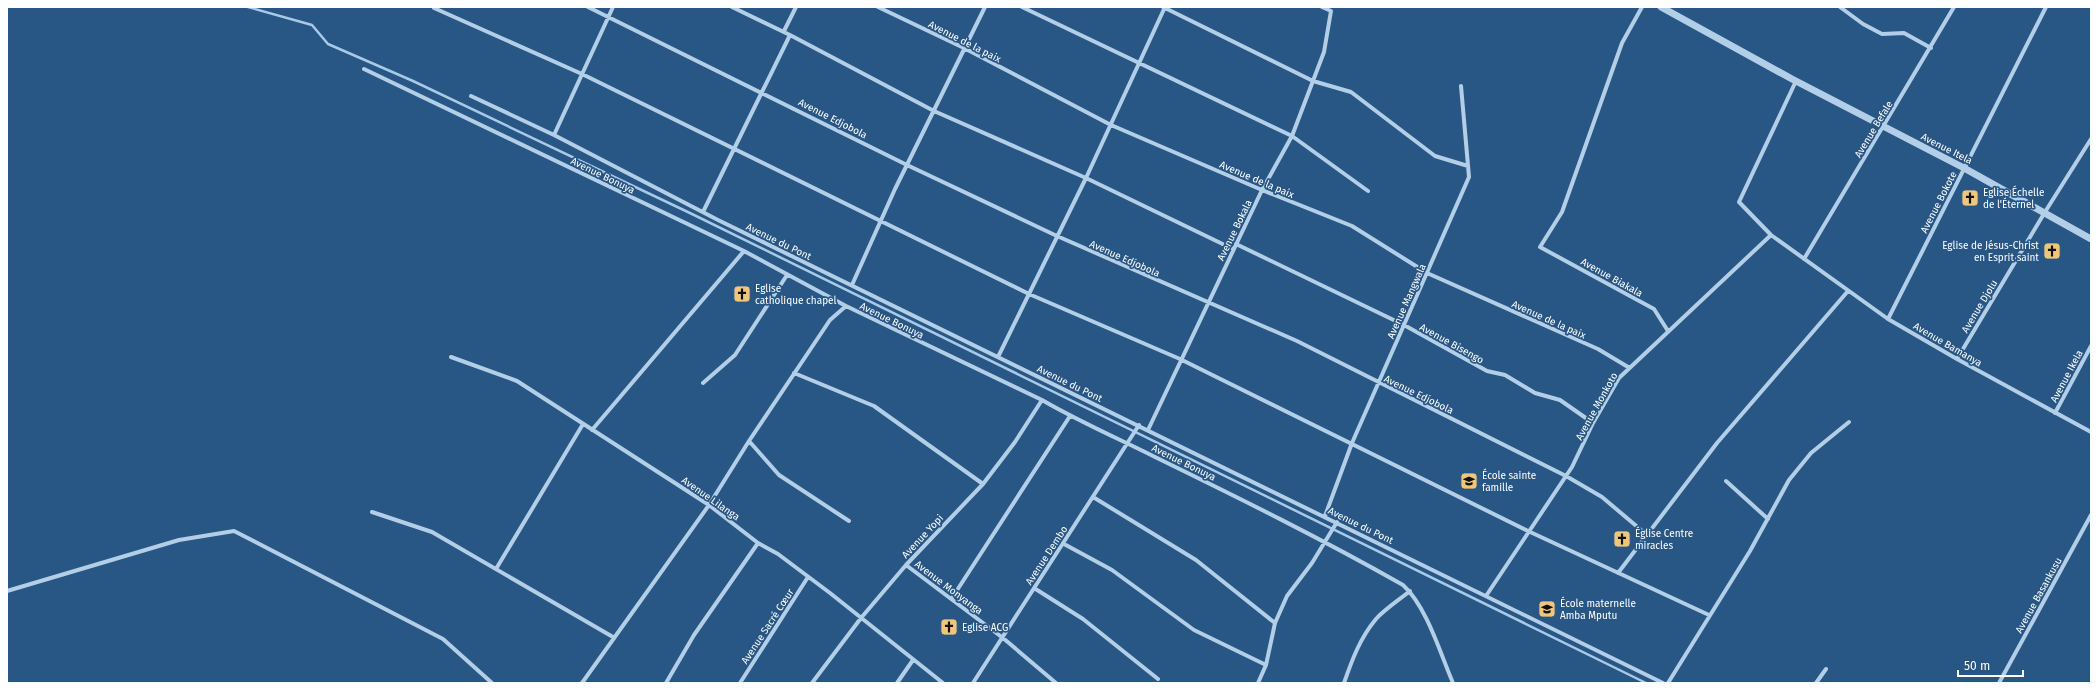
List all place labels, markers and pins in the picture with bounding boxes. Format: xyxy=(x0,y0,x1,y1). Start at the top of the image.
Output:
place label: Eglise Échelle de l'Éternel xyxy=(1983,185,2044,211)
church icon: Eglise Échelle de l'Éternel xyxy=(1960,188,1980,208)
place label: Eglise de Jésus-Christ en Esprit saint xyxy=(1942,240,2039,264)
church icon: Eglise de Jésus-Christ en Esprit saint xyxy=(2042,241,2062,261)
place label: Eglise catholique chapel xyxy=(755,283,837,307)
church icon: Eglise catholique chapel xyxy=(732,284,752,304)
place label: École sainte famille xyxy=(1482,468,1536,494)
school or university icon: École sainte famille xyxy=(1459,471,1479,491)
place label: Église Centre miracles xyxy=(1635,526,1693,552)
church icon: Église Centre miracles xyxy=(1612,529,1632,549)
place label: École maternelle Amba Mputu xyxy=(1560,596,1636,622)
school or university icon: École maternelle Amba Mputu xyxy=(1537,599,1557,619)
church icon: Eglise ACG xyxy=(939,617,959,637)
place label: Eglise ACG xyxy=(962,622,1008,634)

